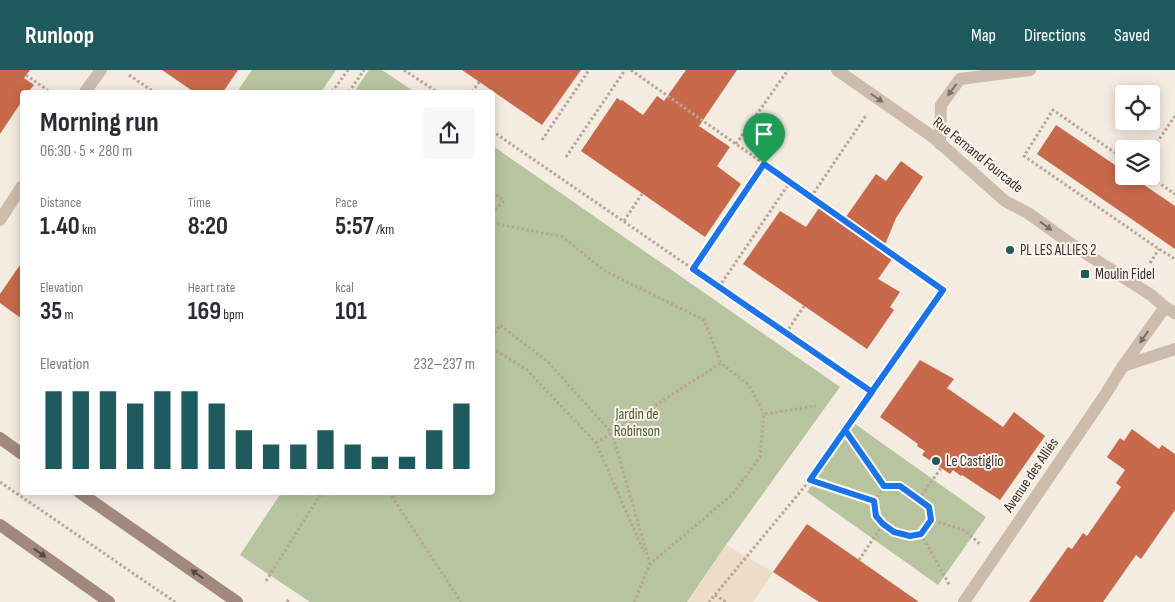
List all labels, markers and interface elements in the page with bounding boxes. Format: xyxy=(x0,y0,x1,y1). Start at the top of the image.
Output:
text: Runloop xyxy=(25,21,94,50)
text: Map xyxy=(971,25,996,46)
text: Directions xyxy=(1024,25,1086,46)
text: Saved xyxy=(1114,25,1150,46)
one-way arrow xyxy=(947,83,957,97)
map controls xyxy=(1115,85,1160,185)
button: locate xyxy=(1115,85,1160,130)
one-way arrow xyxy=(870,93,884,103)
text: Morning run xyxy=(40,106,159,139)
button: share xyxy=(423,107,475,159)
pin xyxy=(743,113,785,164)
street label: Rue Fernand Fourcade xyxy=(929,113,1027,197)
icon: arrive xyxy=(750,120,778,148)
button: layers xyxy=(1115,140,1160,185)
text: 06:30 · 5 × 280 m xyxy=(40,142,132,161)
text: Distance xyxy=(40,194,81,211)
text: Time xyxy=(188,194,211,211)
text: Pace xyxy=(335,194,358,211)
text: 1.40 xyxy=(40,211,80,242)
text: 8:20 xyxy=(188,211,228,242)
text: 5:57 xyxy=(335,211,374,242)
text: km xyxy=(80,221,96,238)
text: /km xyxy=(374,221,394,238)
one-way arrow xyxy=(1039,221,1053,231)
place label: PL LES ALLIES 2 xyxy=(1020,241,1097,260)
marker: PL LES ALLIES 2 xyxy=(1004,244,1016,256)
place label: Moulin Fidel xyxy=(1095,265,1155,284)
marker: Moulin Fidel xyxy=(1079,268,1091,280)
text: Elevation xyxy=(40,279,83,296)
text: Heart rate xyxy=(188,279,235,296)
text: kcal xyxy=(335,279,354,296)
text: 35 xyxy=(40,296,62,327)
text: 169 xyxy=(188,296,221,327)
text: 101 xyxy=(335,296,367,327)
text: m xyxy=(62,306,73,323)
text: bpm xyxy=(221,306,244,323)
one-way arrow xyxy=(1139,330,1149,343)
text: Elevation xyxy=(40,355,89,374)
text: 232–237 m xyxy=(414,355,475,374)
park label: Jardin de Robinson xyxy=(614,405,660,441)
street label: Avenue des Alliés xyxy=(999,434,1063,517)
place label: Le Castiglio xyxy=(946,452,1003,471)
marker: Le Castiglio xyxy=(930,455,942,467)
one-way arrow xyxy=(33,548,47,558)
one-way arrow xyxy=(190,569,203,579)

